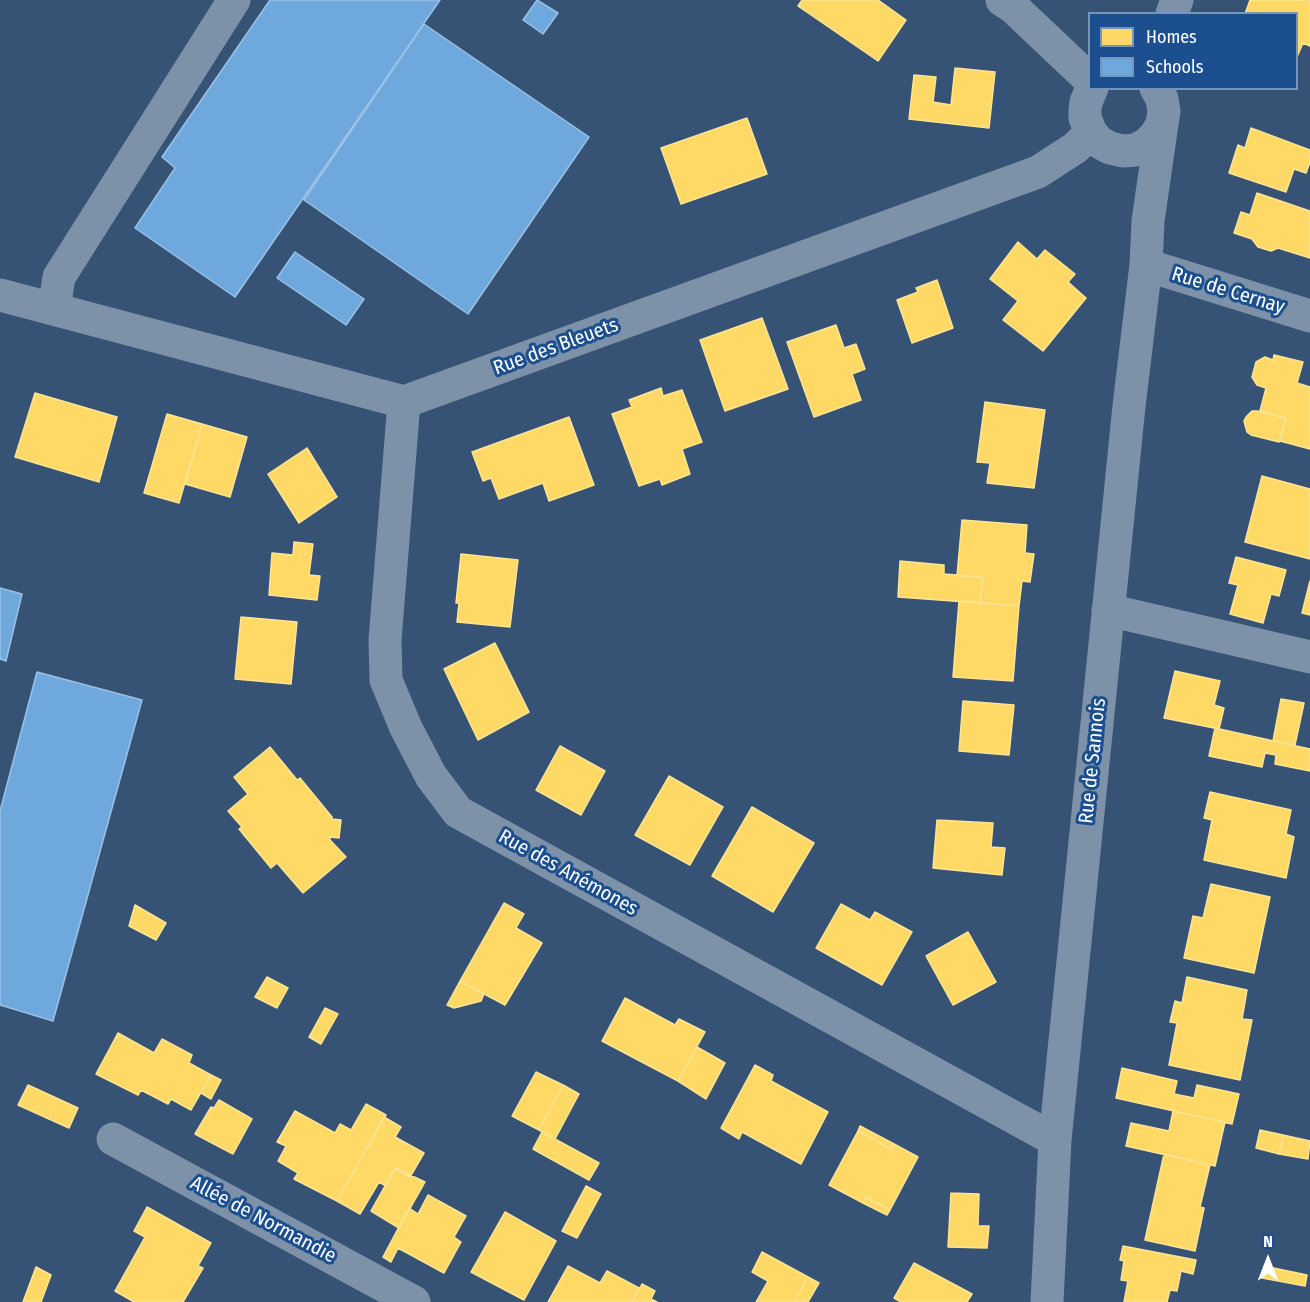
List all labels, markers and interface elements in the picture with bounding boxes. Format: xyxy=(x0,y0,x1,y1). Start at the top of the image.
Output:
legend xyxy=(1088,12,1298,90)
text: Homes xyxy=(1146,26,1197,48)
text: Schools xyxy=(1146,56,1204,78)
street label: Rue de Cernay xyxy=(1169,262,1287,320)
street label: Rue des Bleuets xyxy=(490,313,622,381)
street label: Rue de Sannois xyxy=(1074,697,1112,825)
street label: Rue des Anémones xyxy=(494,825,642,921)
street label: Allée de Normandie xyxy=(186,1171,340,1269)
north arrow xyxy=(1238,1230,1298,1290)
text: N xyxy=(1263,1232,1273,1251)

